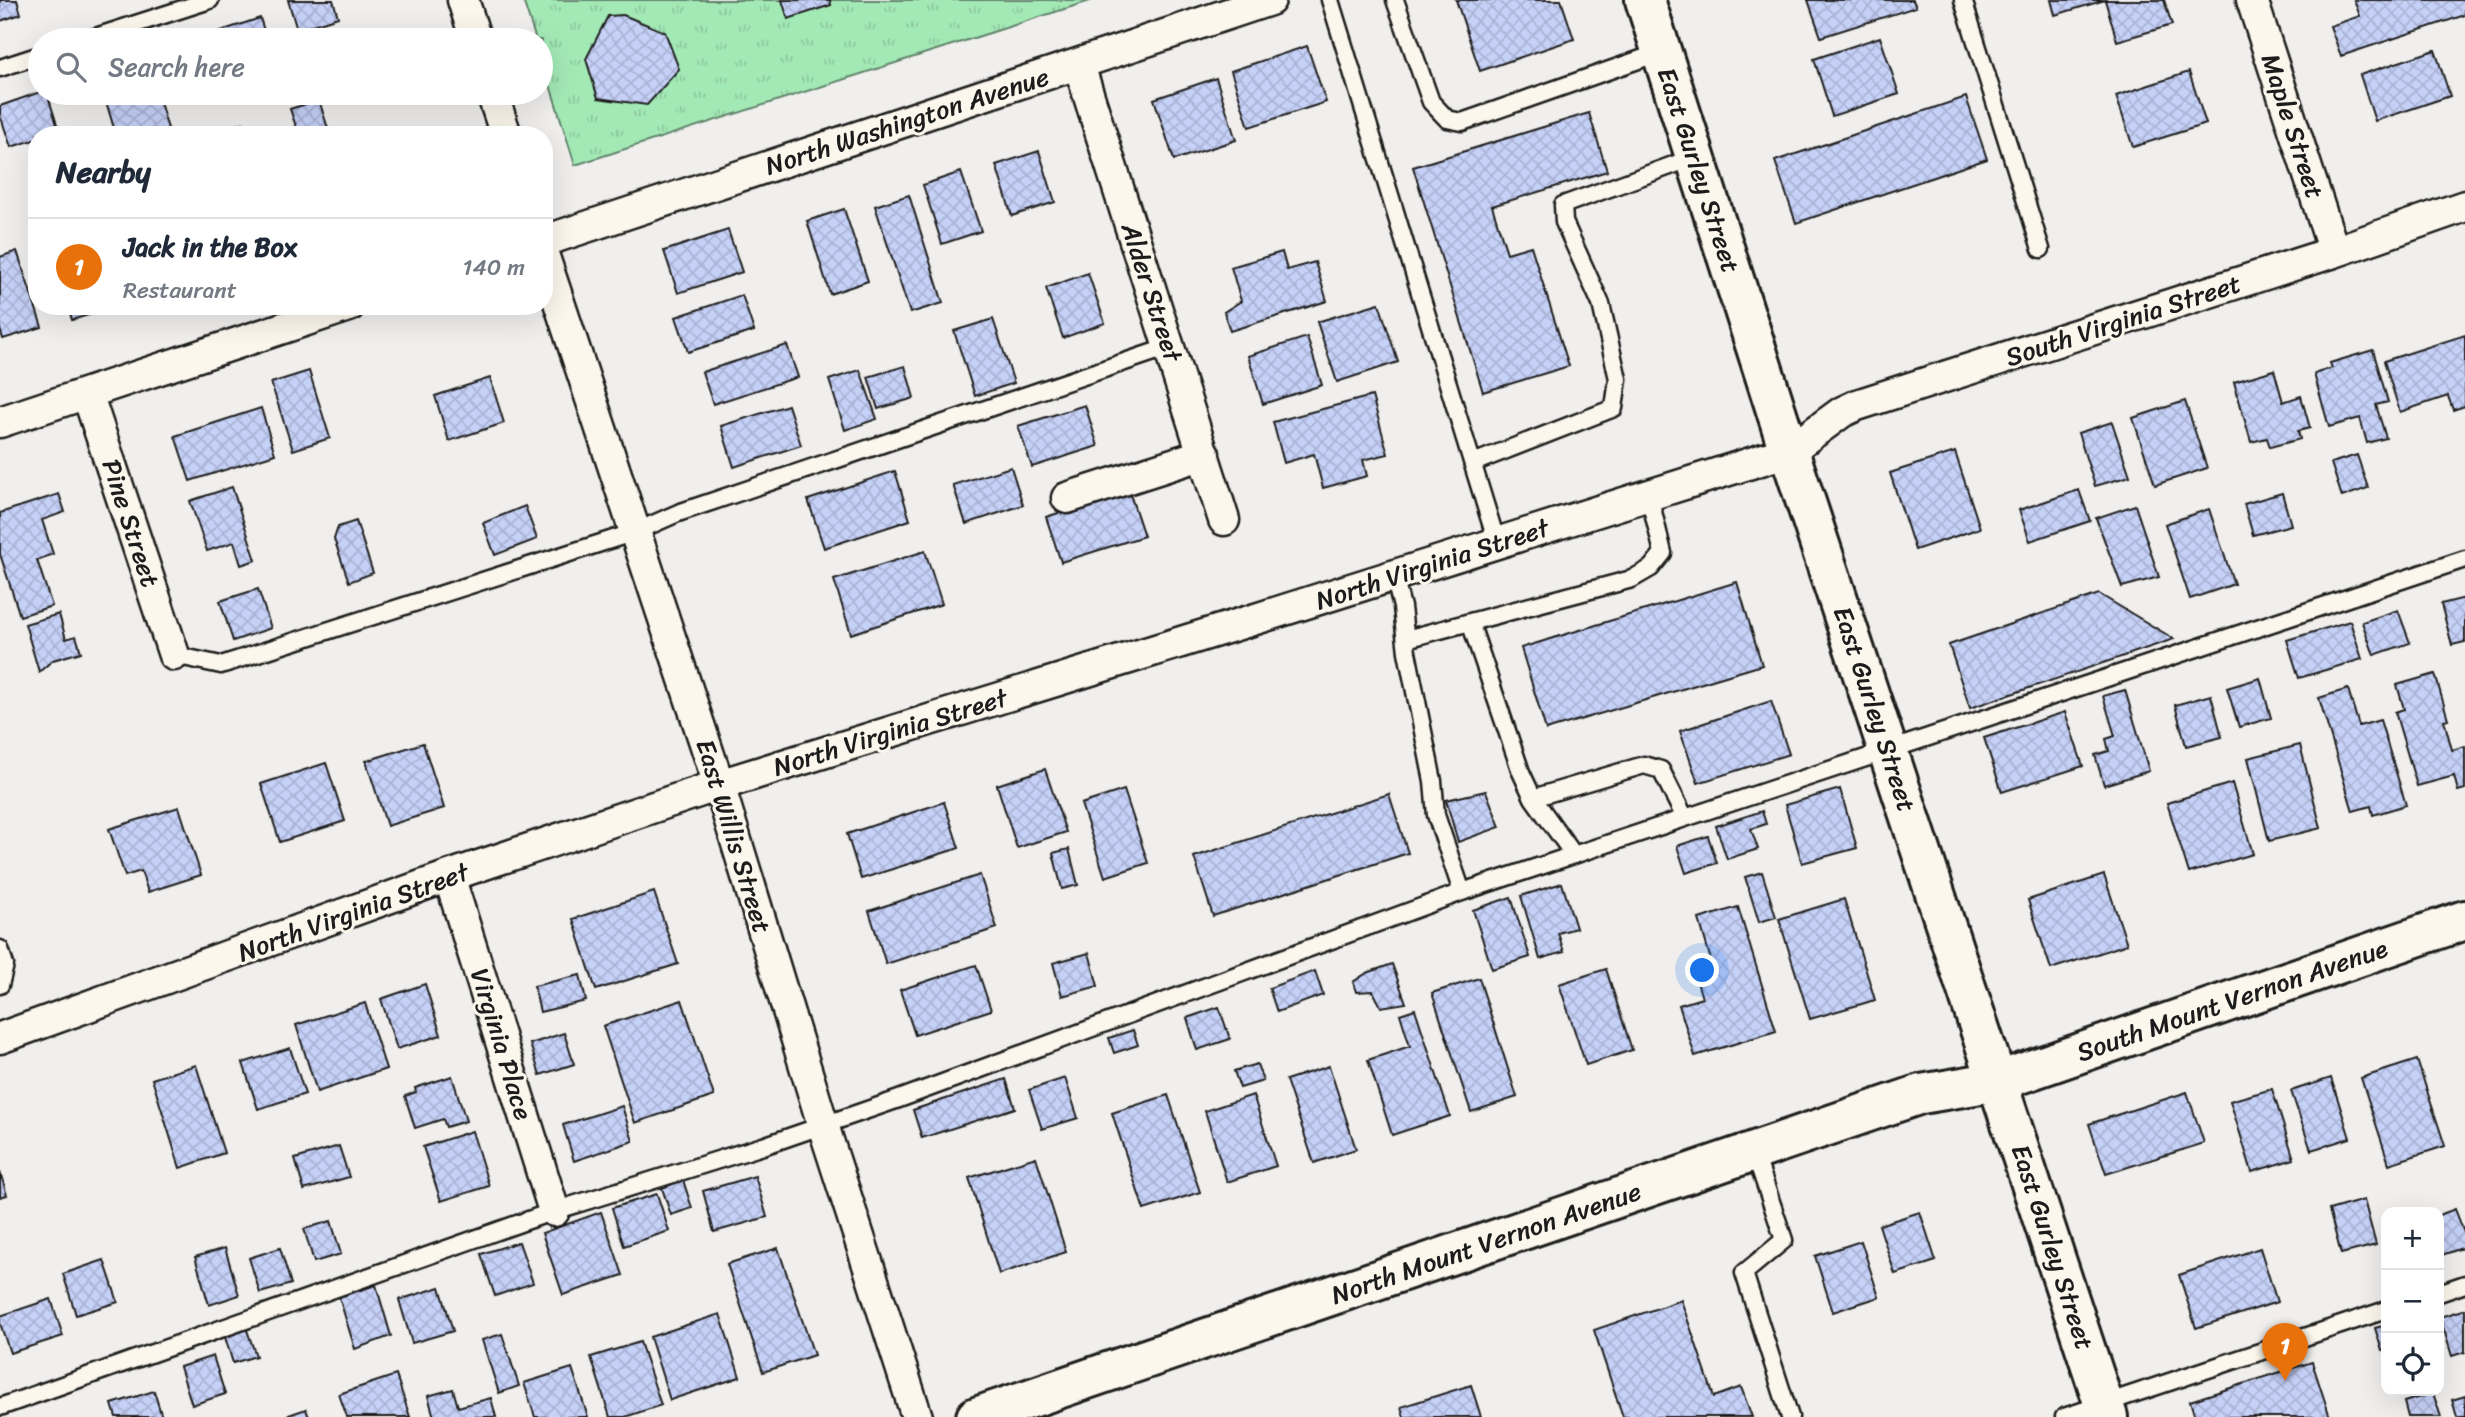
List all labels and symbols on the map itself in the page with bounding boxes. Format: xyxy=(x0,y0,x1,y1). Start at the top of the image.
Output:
street label: Maple Street xyxy=(2248,47,2338,205)
street label: North Washington Avenue xyxy=(759,53,1055,189)
street label: East Gurley Street xyxy=(1644,61,1754,279)
street label: Alder Street xyxy=(1108,216,1197,369)
street label: South Virginia Street xyxy=(1999,260,2247,380)
street label: Pine Street xyxy=(89,453,173,593)
street label: North Virginia Street xyxy=(1309,504,1556,623)
street label: East Gurley Street xyxy=(1820,600,1930,818)
street label: North Virginia Street xyxy=(767,674,1014,790)
street label: East Willis Street xyxy=(683,733,785,939)
street label: North Virginia Street xyxy=(231,848,476,975)
street label: South Mount Vernon Avenue xyxy=(2070,925,2394,1075)
your location xyxy=(1685,953,1719,987)
street label: Virginia Place xyxy=(457,962,547,1126)
street label: East Gurley Street xyxy=(1998,1138,2108,1356)
street label: North Mount Vernon Avenue xyxy=(1325,1168,1647,1318)
pin: 1 xyxy=(2262,1323,2308,1381)

